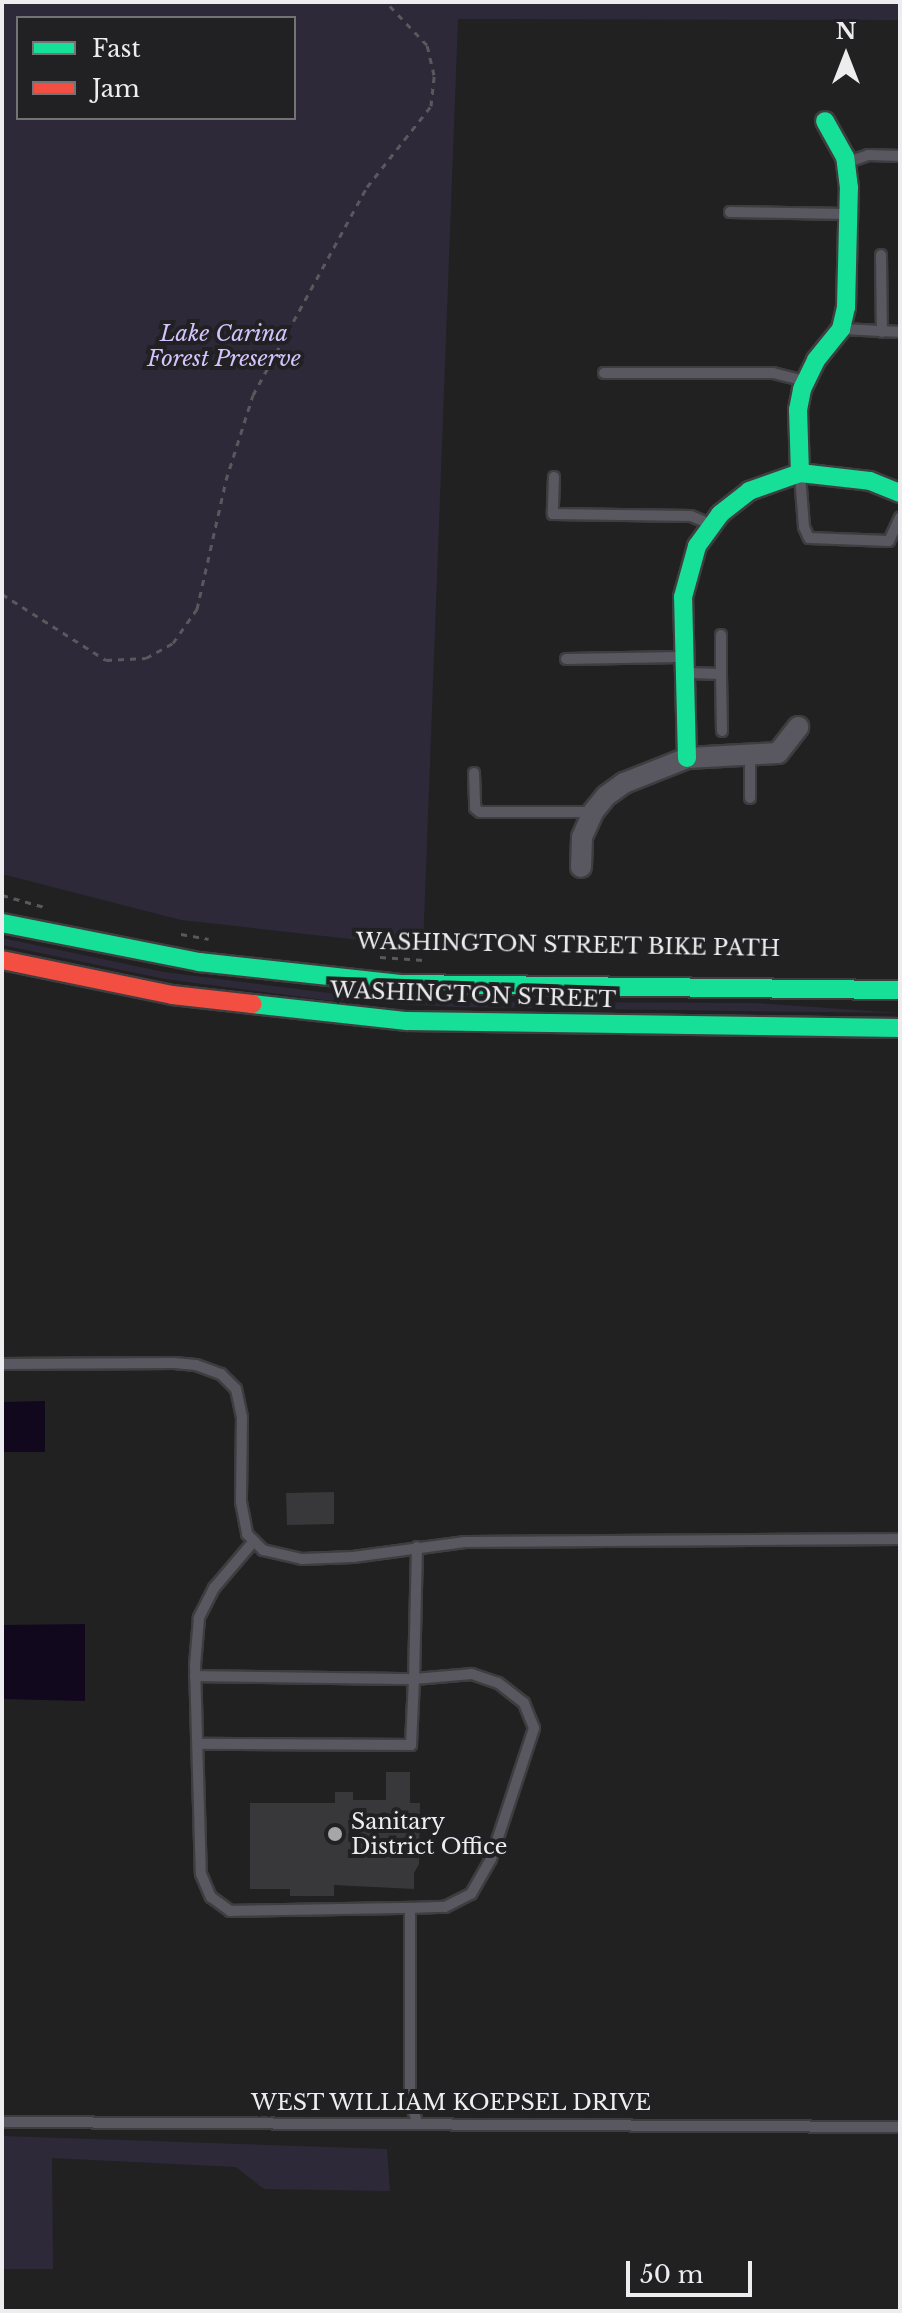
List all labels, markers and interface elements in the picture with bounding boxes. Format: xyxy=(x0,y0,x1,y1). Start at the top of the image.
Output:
legend xyxy=(16,16,296,120)
north arrow xyxy=(806,16,886,96)
text: N xyxy=(836,18,856,45)
text: Fast xyxy=(92,34,140,63)
text: Jam xyxy=(92,74,140,103)
park label: Lake Carina Forest Preserve xyxy=(147,320,301,372)
street label: WASHINGTON STREET BIKE PATH xyxy=(355,928,781,962)
street label: WASHINGTON STREET xyxy=(330,977,616,1013)
place label: Sanitary District Office xyxy=(351,1808,507,1860)
marker: Sanitary District Office xyxy=(326,1825,344,1843)
street label: WEST WILLIAM KOEPSEL DRIVE xyxy=(250,2090,652,2116)
scale bar xyxy=(630,2245,756,2295)
text: 50 m xyxy=(640,2260,703,2289)

